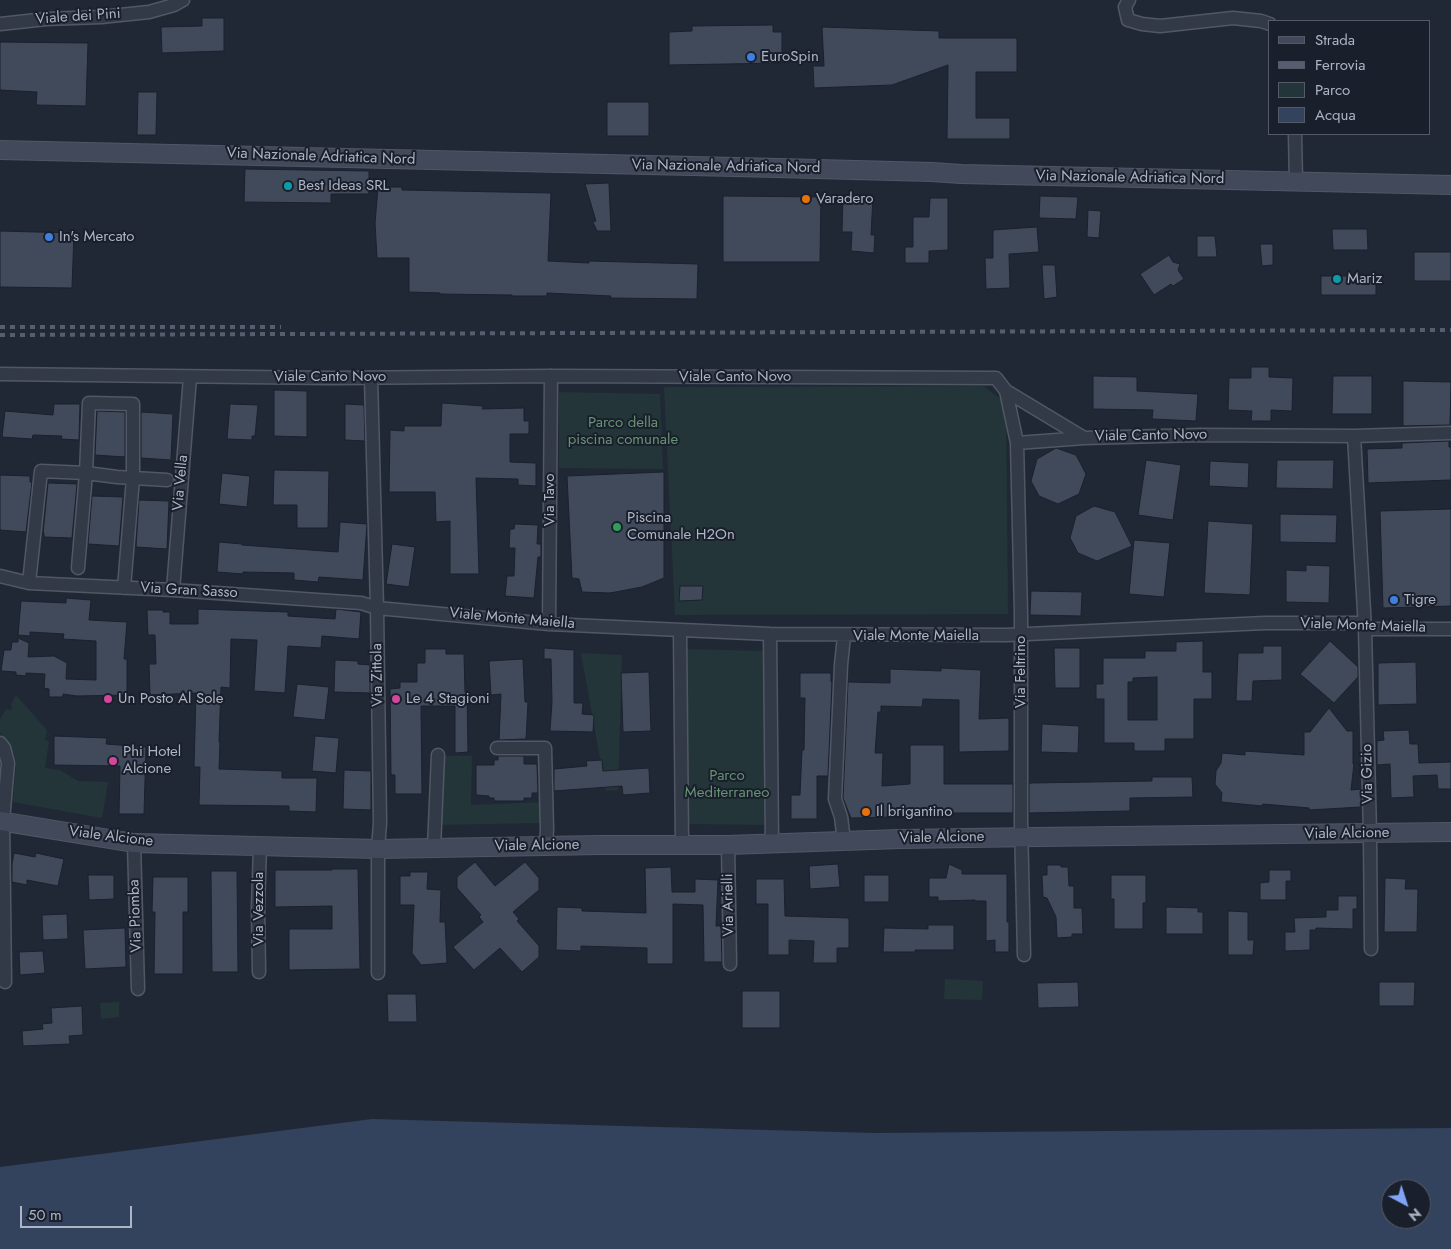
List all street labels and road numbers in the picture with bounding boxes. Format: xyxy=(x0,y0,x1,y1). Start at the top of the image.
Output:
street label: Viale dei Pini xyxy=(35,5,121,29)
street label: Via Nazionale Adriatica Nord xyxy=(226,145,416,169)
street label: Via Nazionale Adriatica Nord xyxy=(631,156,821,178)
street label: Via Nazionale Adriatica Nord xyxy=(1035,167,1225,189)
street label: Viale Canto Novo xyxy=(274,368,386,386)
street label: Viale Canto Novo xyxy=(679,368,791,386)
street label: Viale Canto Novo xyxy=(1095,426,1207,446)
street label: Via Vella xyxy=(170,454,192,512)
street label: Via Tavo xyxy=(541,474,559,526)
street label: Via Gran Sasso xyxy=(140,579,238,603)
street label: Viale Monte Maiella xyxy=(449,605,575,633)
street label: Viale Monte Maiella xyxy=(1300,615,1426,637)
street label: Viale Monte Maiella xyxy=(853,627,979,645)
street label: Via Feltrino xyxy=(1012,636,1030,708)
street label: Via Zittola xyxy=(368,643,388,707)
street label: Via Gizio xyxy=(1358,744,1378,804)
street label: Viale Alcione xyxy=(68,823,154,851)
street label: Viale Alcione xyxy=(1304,824,1390,844)
street label: Viale Alcione xyxy=(899,828,985,848)
street label: Viale Alcione xyxy=(494,836,580,856)
street label: Via Vezzola xyxy=(250,872,268,946)
street label: Via Arielli xyxy=(719,873,739,937)
street label: Via Piomba xyxy=(126,879,146,953)

